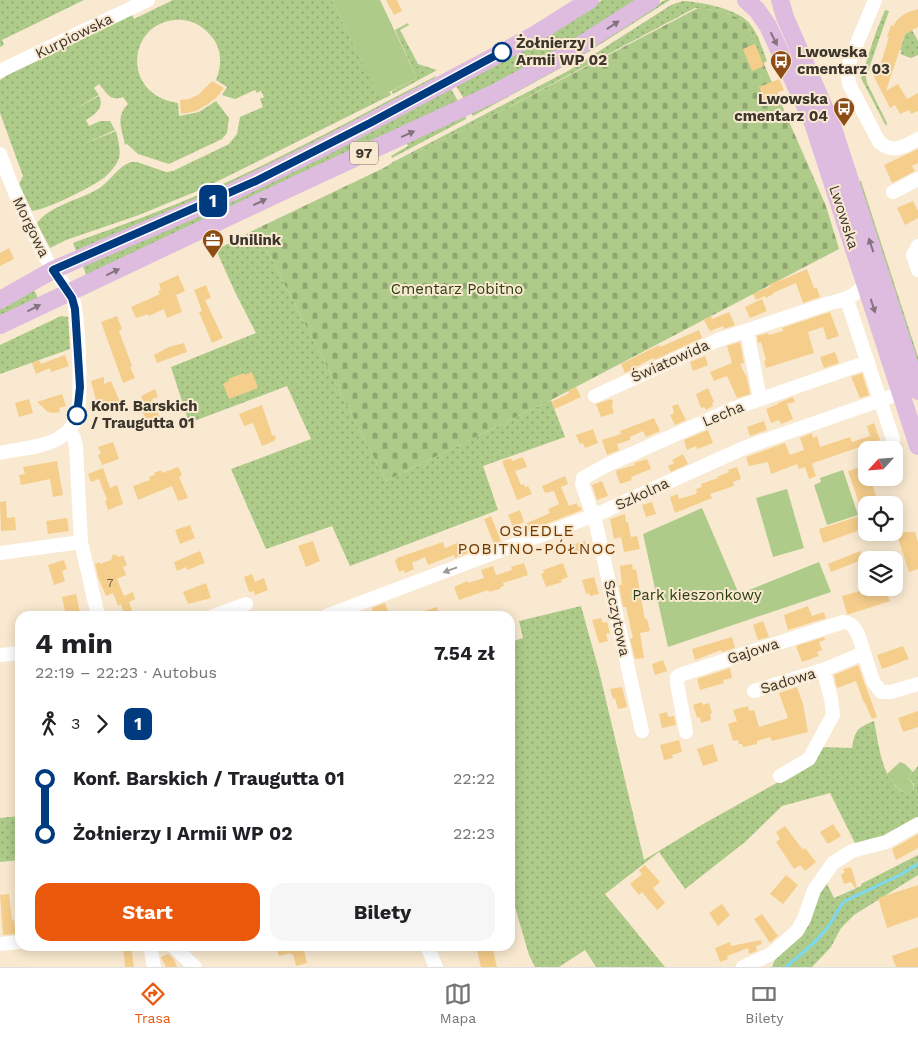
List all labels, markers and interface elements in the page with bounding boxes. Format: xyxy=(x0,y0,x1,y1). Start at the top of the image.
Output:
street label: Kurpiowska xyxy=(32,9,116,63)
one-way arrow xyxy=(606,20,619,29)
one-way arrow xyxy=(770,32,779,47)
place label: Żołnierzy I Armii WP 02 xyxy=(516,34,607,69)
marker: Żołnierzy I Armii WP 02 xyxy=(492,42,512,62)
place label: Lwowska cmentarz 03 xyxy=(797,43,890,78)
bus stop icon: Lwowska cmentarz 03 xyxy=(769,49,793,80)
place label: Lwowska cmentarz 04 xyxy=(734,90,828,125)
bus stop icon: Lwowska cmentarz 04 xyxy=(832,96,856,127)
one-way arrow xyxy=(401,129,415,137)
road number: 97 xyxy=(350,142,378,164)
street label: Lwowska xyxy=(825,183,863,252)
line badge: 1 xyxy=(197,185,229,217)
text: 1 xyxy=(209,190,217,211)
street label: Morgowa xyxy=(9,194,54,261)
one-way arrow xyxy=(253,197,267,205)
office icon: Unilink xyxy=(201,228,225,259)
place label: Unilink xyxy=(229,231,282,249)
one-way arrow xyxy=(866,237,874,252)
one-way arrow xyxy=(106,267,121,276)
park label: Cmentarz Pobitno xyxy=(391,280,523,298)
one-way arrow xyxy=(870,299,877,314)
one-way arrow xyxy=(27,304,41,312)
street label: Światowida xyxy=(628,335,712,386)
place label: Konf. Barskich / Traugutta 01 xyxy=(91,397,198,432)
street label: Lecha xyxy=(699,397,747,431)
marker: Konf. Barskich / Traugutta 01 xyxy=(67,405,87,425)
north arrow xyxy=(858,441,902,486)
map controls xyxy=(858,441,903,596)
street label: Szkolna xyxy=(612,474,672,514)
button: locate xyxy=(858,496,903,541)
district label: OSIEDLE POBITNO-PÓŁNOC xyxy=(458,521,616,558)
button: layers xyxy=(858,551,903,596)
one-way arrow xyxy=(442,566,457,574)
house number: 7 xyxy=(107,576,114,590)
street label: Szczytowa xyxy=(600,578,634,658)
park label: Park kieszonkowy xyxy=(632,586,762,604)
text: 4 min xyxy=(35,627,113,660)
street label: Gajowa xyxy=(725,634,781,668)
text: 7.54 zł xyxy=(434,642,495,665)
text: 22:19 – 22:23 · Autobus xyxy=(35,663,217,682)
street label: Sadowa xyxy=(758,664,818,698)
icon: walk xyxy=(35,710,63,738)
icon: forward xyxy=(88,710,116,738)
text: 1 xyxy=(134,713,142,734)
text: 3 xyxy=(71,714,80,733)
text: Konf. Barskich / Traugutta 01 xyxy=(73,767,345,790)
text: 22:22 xyxy=(453,769,495,788)
text: Żołnierzy I Armii WP 02 xyxy=(73,822,293,845)
text: 22:23 xyxy=(453,824,495,843)
button: Start xyxy=(35,883,260,941)
button: Bilety xyxy=(270,883,495,941)
tab: Trasa xyxy=(135,980,171,1026)
tab: Mapa xyxy=(440,980,476,1026)
tab: Bilety xyxy=(745,980,783,1026)

